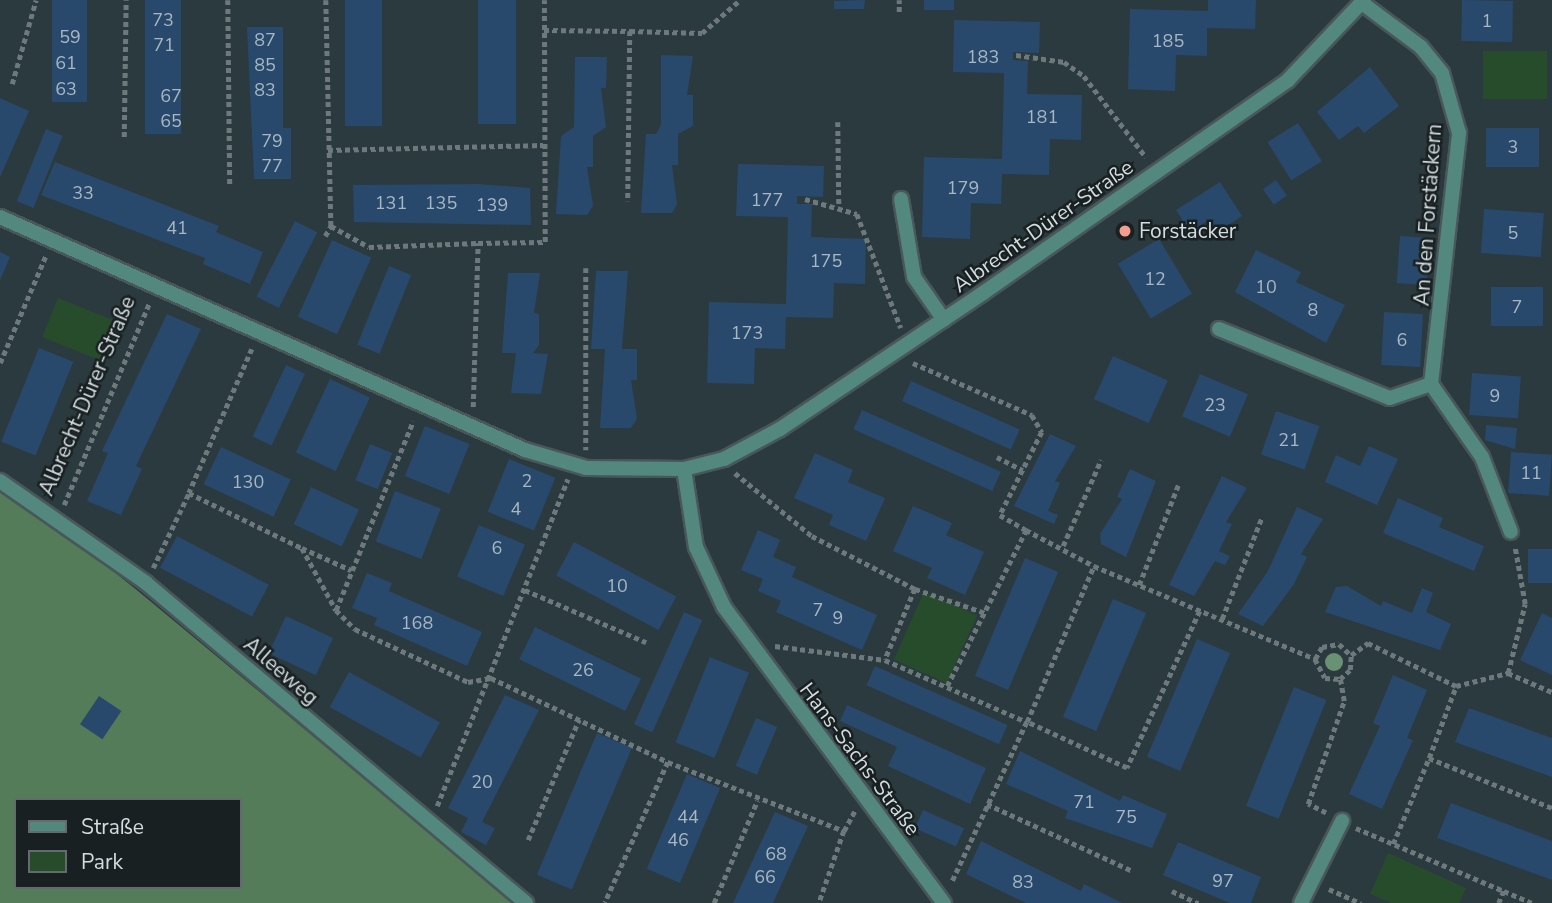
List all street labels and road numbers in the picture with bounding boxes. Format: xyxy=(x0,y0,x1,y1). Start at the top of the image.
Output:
street label: An den Forstäckern xyxy=(1409,123,1447,307)
street label: Albrecht-Dürer-Straße xyxy=(948,154,1138,298)
street label: Albrecht-Dürer-Straße xyxy=(34,292,140,500)
street label: Alleeweg xyxy=(238,632,324,710)
street label: Hans-Sachs-Straße xyxy=(794,678,926,840)

